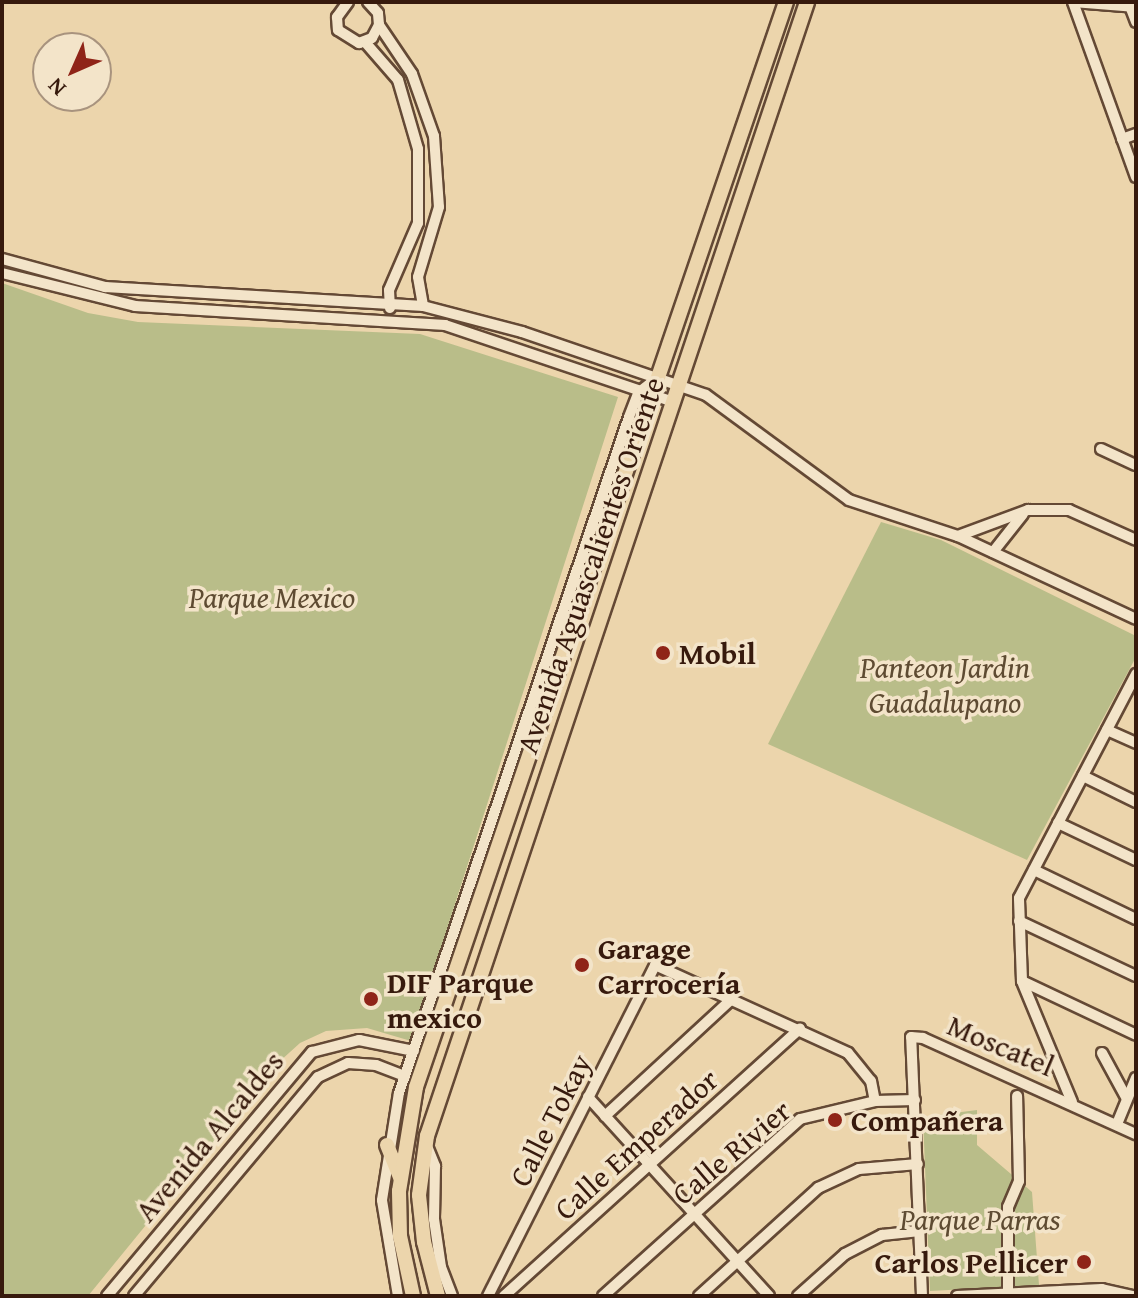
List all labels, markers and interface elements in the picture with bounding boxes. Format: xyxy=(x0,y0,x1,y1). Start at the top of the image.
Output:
north arrow xyxy=(32,32,112,112)
text: N xyxy=(40,71,73,104)
street label: Avenida Aguascalientes Oriente xyxy=(509,372,671,758)
park label: Parque Mexico xyxy=(189,579,355,615)
place label: Mobil xyxy=(679,635,756,671)
marker: Mobil xyxy=(654,644,672,662)
park label: Panteon Jardin Guadalupano xyxy=(860,649,1030,720)
place label: Garage Carrocería xyxy=(598,930,740,1000)
marker: Garage Carrocería xyxy=(573,956,591,974)
place label: DIF Parque mexico xyxy=(387,964,534,1034)
marker: DIF Parque mexico xyxy=(362,990,380,1008)
street label: Moscatel xyxy=(942,1006,1060,1084)
street label: Avenida Alcaldes xyxy=(127,1043,291,1229)
street label: Calle Tokay xyxy=(501,1048,599,1192)
street label: Calle Emperador xyxy=(547,1061,725,1227)
street label: Calle Rivier xyxy=(664,1092,798,1212)
place label: Compañera xyxy=(851,1102,1003,1138)
marker: Compañera xyxy=(826,1111,844,1129)
park label: Parque Parras xyxy=(900,1201,1060,1237)
place label: Carlos Pellicer xyxy=(875,1244,1068,1280)
marker: Carlos Pellicer xyxy=(1075,1253,1093,1271)

